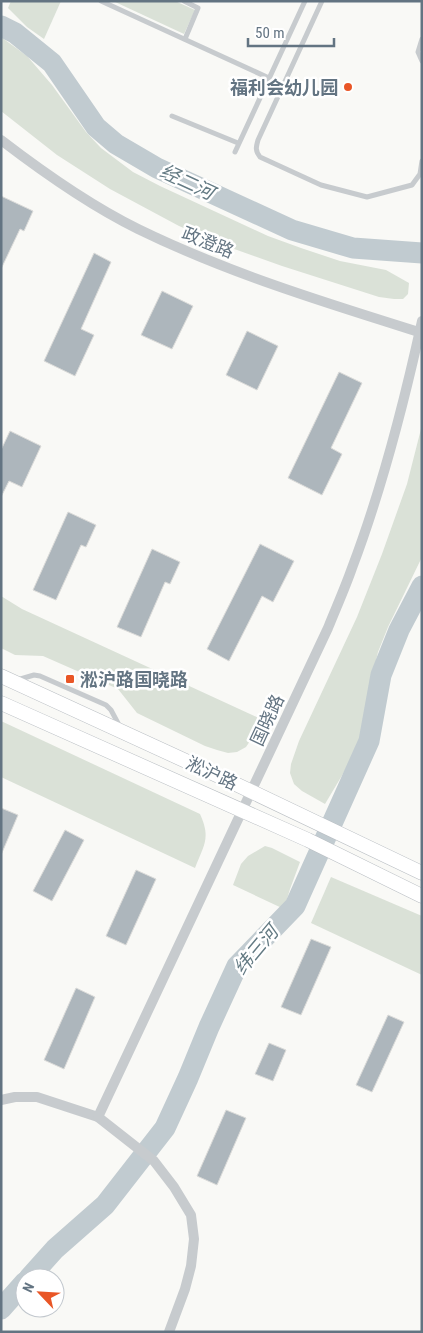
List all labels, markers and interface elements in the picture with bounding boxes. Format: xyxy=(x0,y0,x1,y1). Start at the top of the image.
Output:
scale bar xyxy=(248,15,334,47)
text: 50 m xyxy=(255,24,285,42)
place label: 福利会幼儿园 xyxy=(230,77,338,98)
marker: 福利会幼儿园 xyxy=(342,81,354,93)
water label: 经二河 xyxy=(156,160,221,206)
street label: 政澄路 xyxy=(179,222,237,262)
place label: 淞沪路国晓路 xyxy=(80,669,188,690)
marker: 淞沪路国晓路 xyxy=(64,673,76,685)
street label: 国晓路 xyxy=(246,691,288,749)
street label: 淞沪路 xyxy=(183,752,241,794)
water label: 纬三河 xyxy=(229,918,286,979)
north arrow xyxy=(15,1268,65,1318)
text: N xyxy=(19,1280,37,1295)

